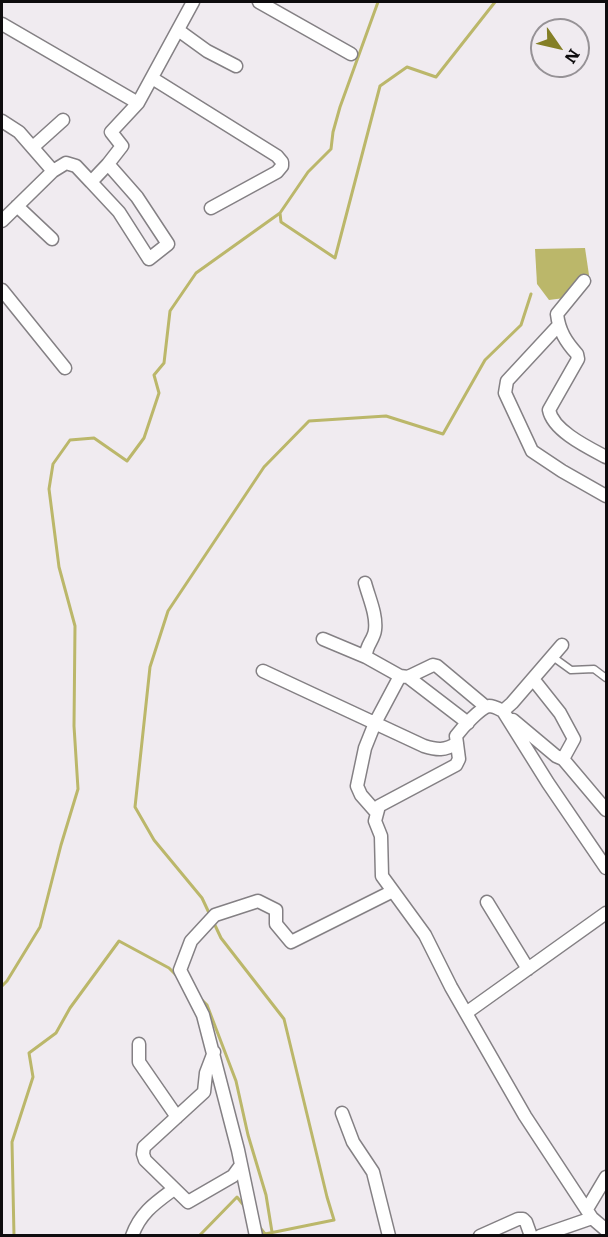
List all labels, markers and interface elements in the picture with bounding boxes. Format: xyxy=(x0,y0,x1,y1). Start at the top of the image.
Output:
north arrow xyxy=(530,18,590,78)
text: N xyxy=(560,45,587,69)

